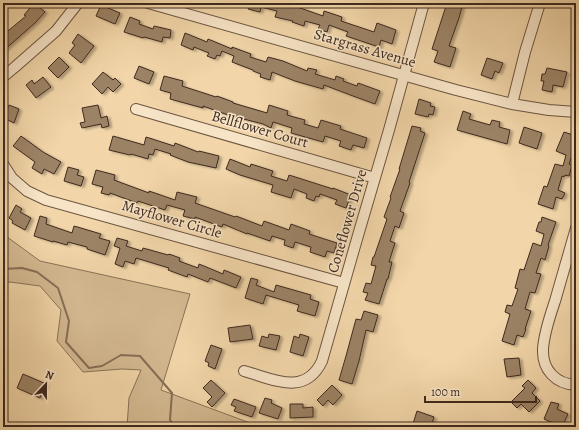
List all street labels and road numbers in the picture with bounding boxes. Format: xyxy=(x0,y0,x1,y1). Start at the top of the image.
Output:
street label: Stargrass Avenue xyxy=(312,24,419,72)
street label: Bellflower Court xyxy=(209,106,311,152)
street label: Coneflower Drive xyxy=(323,167,371,275)
street label: Mayflower Circle xyxy=(120,195,225,243)

